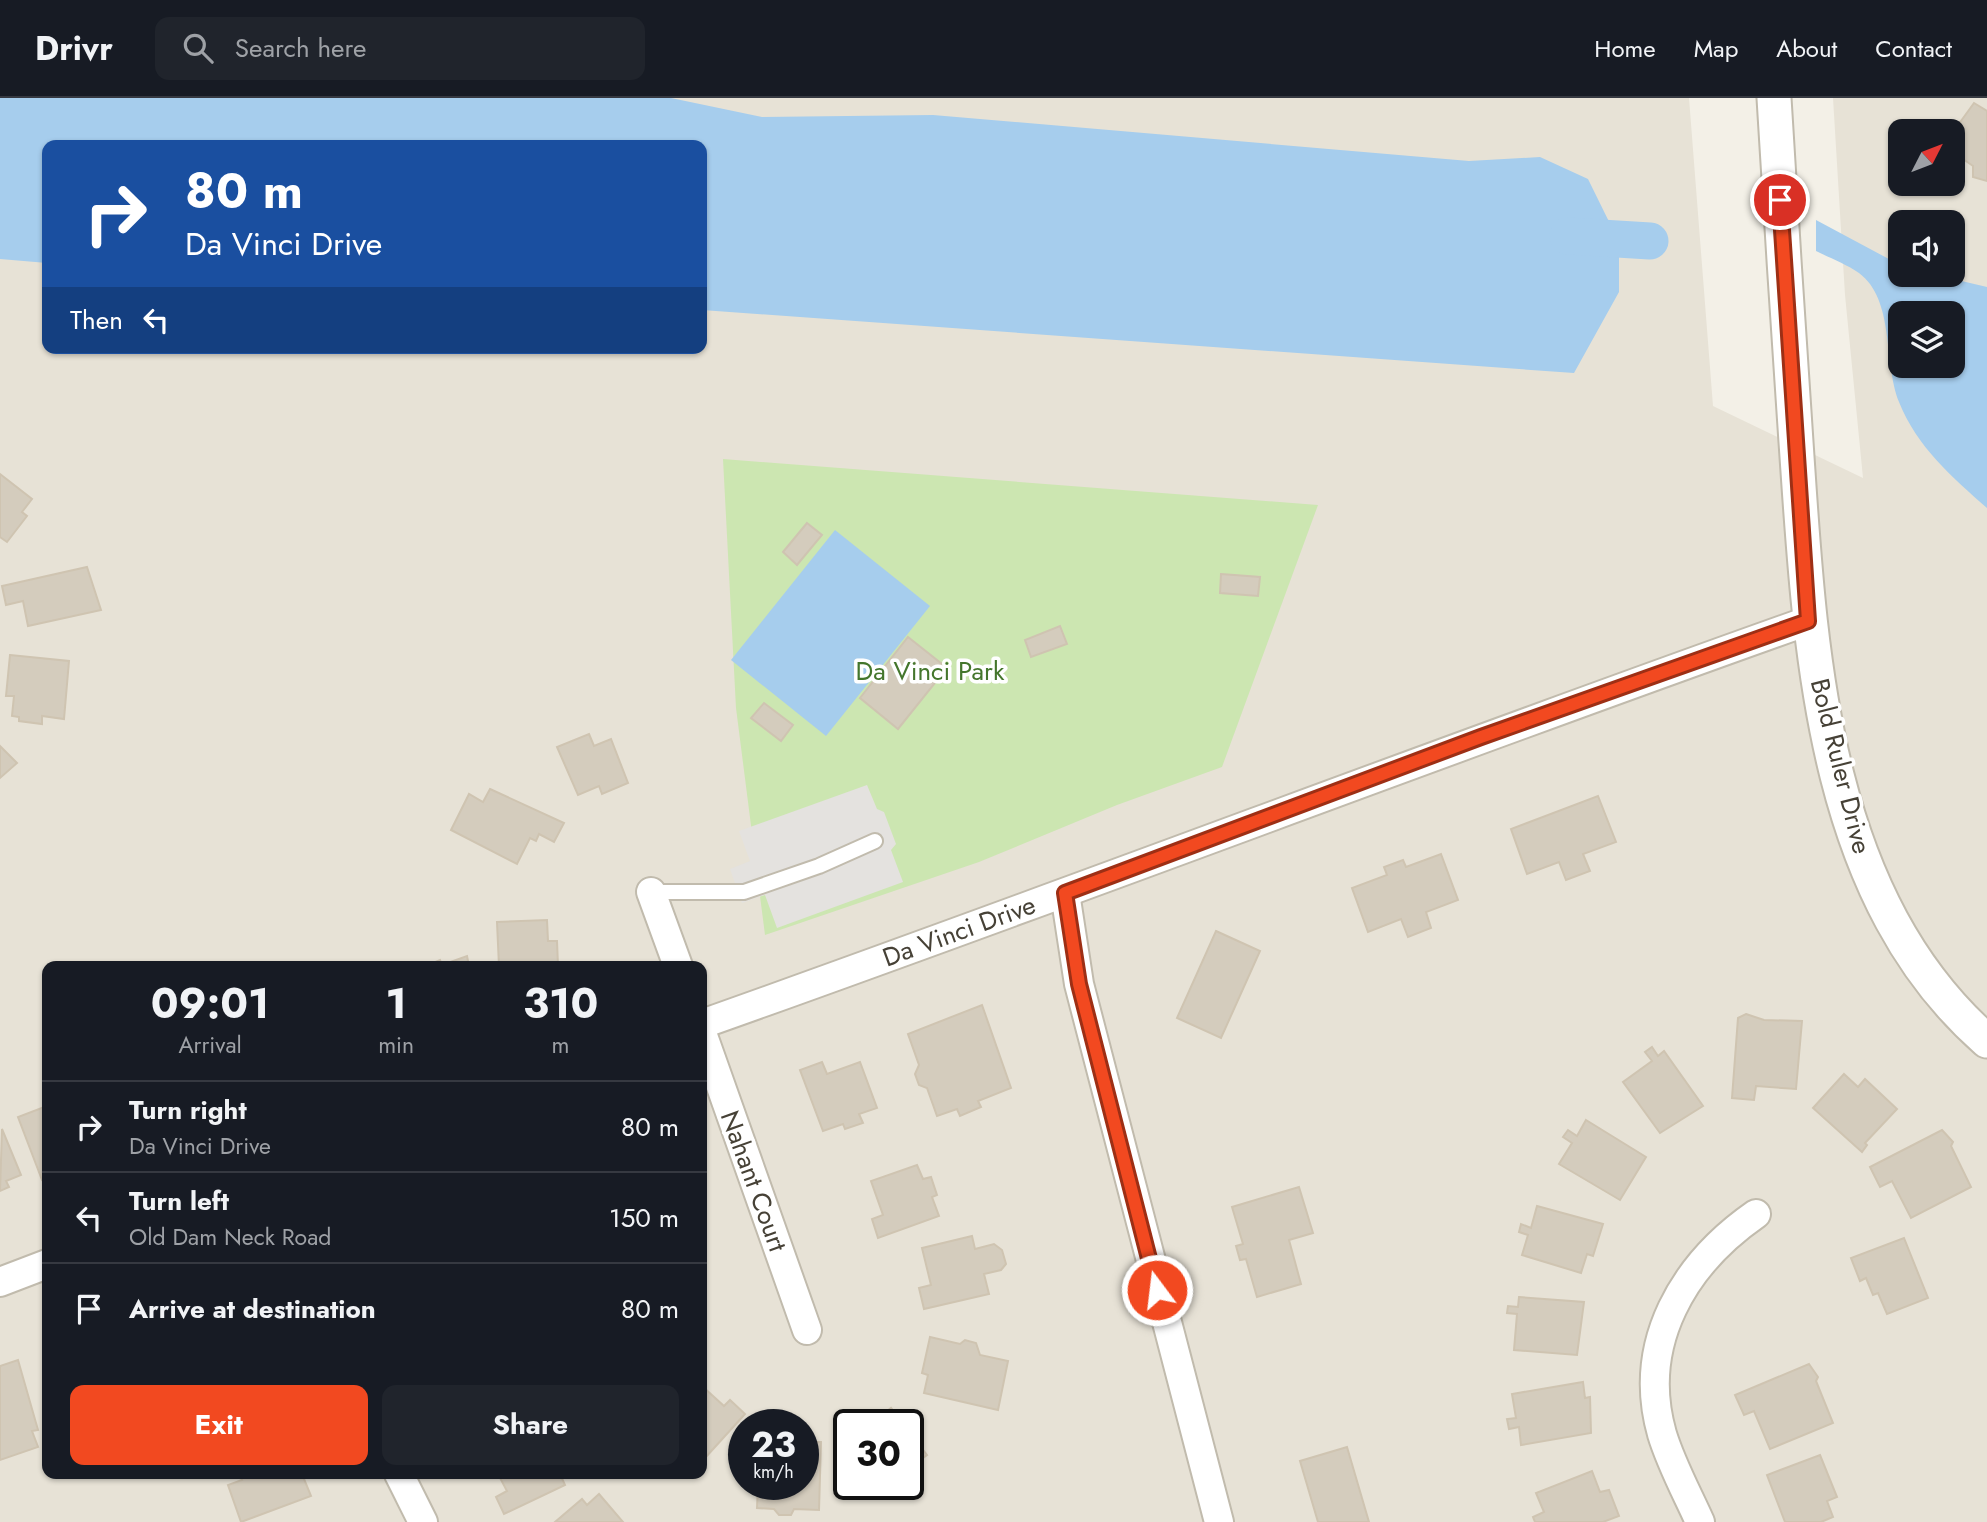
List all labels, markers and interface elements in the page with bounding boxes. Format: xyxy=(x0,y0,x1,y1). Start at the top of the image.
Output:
search box xyxy=(155,17,645,80)
text: Drivr xyxy=(35,25,113,72)
icon: search xyxy=(179,29,217,67)
text: Search here xyxy=(235,29,366,67)
text: Home xyxy=(1594,31,1656,66)
text: Map xyxy=(1694,31,1738,66)
text: About xyxy=(1776,31,1837,66)
text: Contact xyxy=(1875,31,1952,66)
north arrow xyxy=(1888,119,1965,196)
map controls xyxy=(1888,119,1965,378)
text: 80 m xyxy=(185,156,303,226)
icon: right xyxy=(70,168,161,259)
pin xyxy=(1750,170,1810,230)
icon: arrive xyxy=(1761,181,1799,219)
button: sound xyxy=(1888,210,1965,287)
text: Da Vinci Drive xyxy=(185,221,382,267)
text: Then xyxy=(70,301,123,339)
icon: left xyxy=(137,301,175,339)
button: layers xyxy=(1888,301,1965,378)
park label: Da Vinci Park xyxy=(856,652,1005,690)
street label: Bold Ruler Drive xyxy=(1801,674,1881,858)
street label: Da Vinci Drive xyxy=(877,886,1041,976)
text: 09:01 xyxy=(151,973,269,1034)
text: 1 xyxy=(385,973,407,1034)
text: 310 xyxy=(523,973,598,1034)
text: Arrival xyxy=(178,1028,242,1062)
text: min xyxy=(378,1028,414,1062)
text: m xyxy=(552,1028,570,1062)
text: Turn right xyxy=(129,1091,247,1129)
street label: Nahant Court xyxy=(711,1105,797,1257)
icon: right xyxy=(70,1108,108,1146)
text: 80 m xyxy=(621,1108,679,1146)
text: Da Vinci Drive xyxy=(129,1129,271,1163)
text: Turn left xyxy=(129,1182,229,1220)
icon: left xyxy=(70,1199,108,1237)
text: 150 m xyxy=(609,1199,679,1237)
text: Old Dam Neck Road xyxy=(129,1220,331,1254)
position arrow xyxy=(1120,1253,1194,1327)
icon: arrive xyxy=(70,1290,108,1328)
text: Arrive at destination xyxy=(129,1290,376,1328)
text: 80 m xyxy=(621,1290,679,1328)
button: Exit xyxy=(70,1385,368,1465)
button: Share xyxy=(382,1385,679,1465)
speed limit sign: 30 xyxy=(833,1409,924,1500)
text: 23 xyxy=(751,1420,796,1470)
text: km/h xyxy=(753,1459,794,1485)

